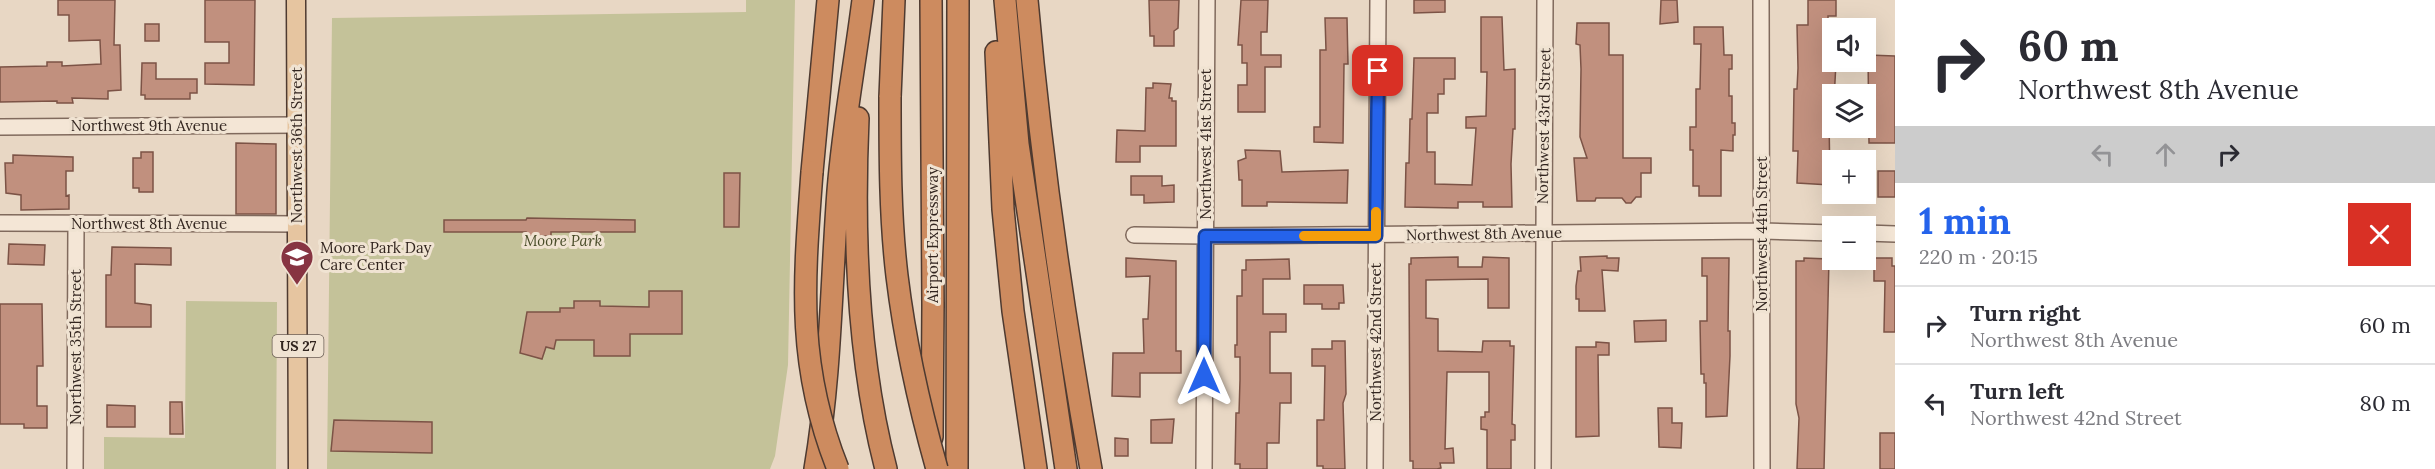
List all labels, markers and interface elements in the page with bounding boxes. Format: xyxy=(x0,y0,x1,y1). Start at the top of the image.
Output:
map controls xyxy=(1822,18,1876,270)
button: sound xyxy=(1822,18,1876,72)
text: 60 m xyxy=(2018,19,2119,73)
icon: right xyxy=(1919,24,1997,102)
pin xyxy=(1352,45,1403,96)
street label: Northwest 43rd Street xyxy=(1533,47,1554,204)
icon: arrive xyxy=(1361,54,1394,87)
street label: Northwest 36th Street xyxy=(287,67,306,223)
street label: Northwest 41st Street xyxy=(1196,68,1215,219)
text: Northwest 8th Avenue xyxy=(2018,72,2299,106)
button: layers xyxy=(1822,84,1876,138)
street label: Northwest 9th Avenue xyxy=(71,116,227,135)
icon: left xyxy=(2086,138,2119,171)
icon: ahead xyxy=(2149,138,2182,171)
icon: right xyxy=(2212,138,2245,171)
button: + xyxy=(1822,150,1876,204)
street label: Northwest 44th Street xyxy=(1752,156,1771,312)
street label: Airport Expressway xyxy=(923,167,942,304)
text: 1 min xyxy=(1919,198,2011,244)
button: close xyxy=(2348,203,2411,266)
street label: Northwest 8th Avenue xyxy=(71,214,227,233)
button: − xyxy=(1822,216,1876,270)
street label: Northwest 8th Avenue xyxy=(1406,223,1562,244)
park label: Moore Park xyxy=(524,231,602,250)
place label: Moore Park Day Care Center xyxy=(320,238,432,274)
school or university icon: Moore Park Day Care Center xyxy=(279,239,315,286)
text: 220 m · 20:15 xyxy=(1919,244,2038,269)
street label: Northwest 42nd Street xyxy=(1366,262,1385,421)
street label: Northwest 35th Street xyxy=(66,269,85,425)
text: Turn right xyxy=(1970,299,2081,327)
icon: right xyxy=(1919,309,1952,342)
text: 60 m xyxy=(2359,311,2411,339)
text: Northwest 8th Avenue xyxy=(1970,327,2178,352)
road number: US 27 xyxy=(272,335,324,357)
position arrow xyxy=(1172,344,1236,408)
text: Turn left xyxy=(1970,377,2064,405)
icon: left xyxy=(1919,387,1952,420)
text: 80 m xyxy=(2360,389,2411,417)
text: Northwest 42nd Street xyxy=(1970,405,2182,430)

